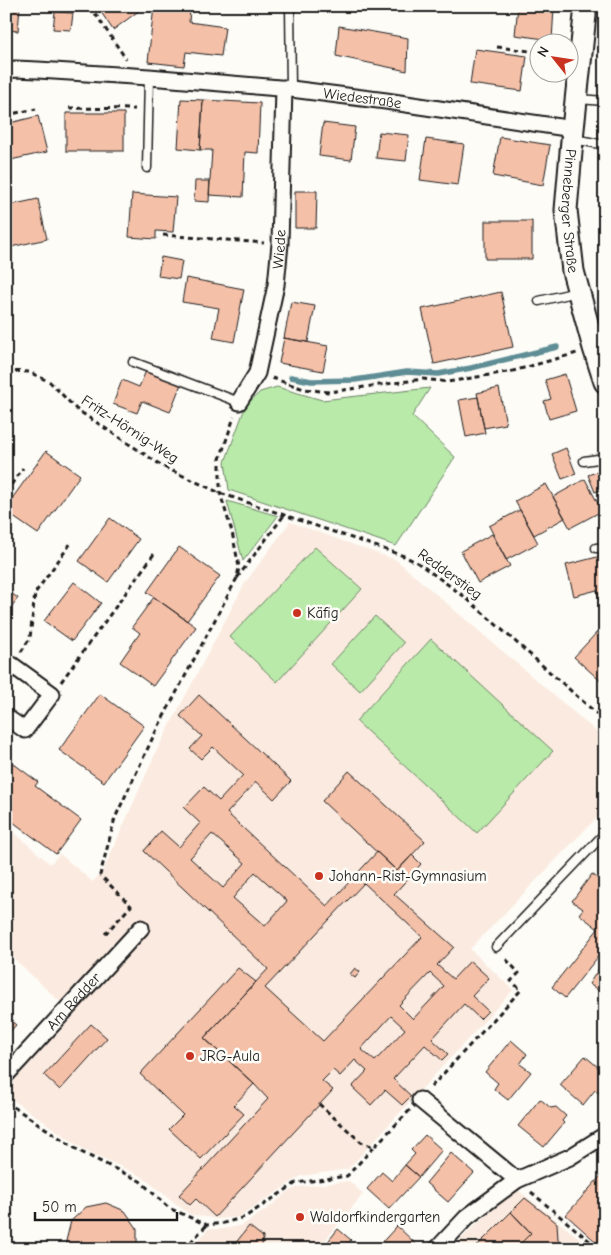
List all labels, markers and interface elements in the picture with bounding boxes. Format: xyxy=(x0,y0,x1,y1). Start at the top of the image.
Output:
north arrow xyxy=(528,32,578,82)
text: N xyxy=(534,44,553,60)
street label: Wiedestraße xyxy=(322,84,403,112)
street label: Pinneberger Straße xyxy=(557,148,582,275)
street label: Wiede xyxy=(269,229,289,270)
street label: Fritz-Hörnig-Weg xyxy=(78,391,182,467)
street label: Redderstieg xyxy=(414,545,486,603)
place label: Käfig xyxy=(307,604,339,622)
marker: Käfig xyxy=(291,607,303,619)
place label: Johann-Rist-Gymnasium xyxy=(329,867,487,885)
marker: Johann-Rist-Gymnasium xyxy=(313,870,325,882)
street label: Am Redder xyxy=(43,969,105,1034)
place label: JRG-Aula xyxy=(200,1047,260,1065)
marker: JRG-Aula xyxy=(184,1050,196,1062)
scale bar xyxy=(35,1190,178,1222)
text: 50 m xyxy=(42,1198,77,1216)
place label: Waldorfkindergarten xyxy=(310,1208,440,1226)
marker: Waldorfkindergarten xyxy=(294,1211,306,1223)

